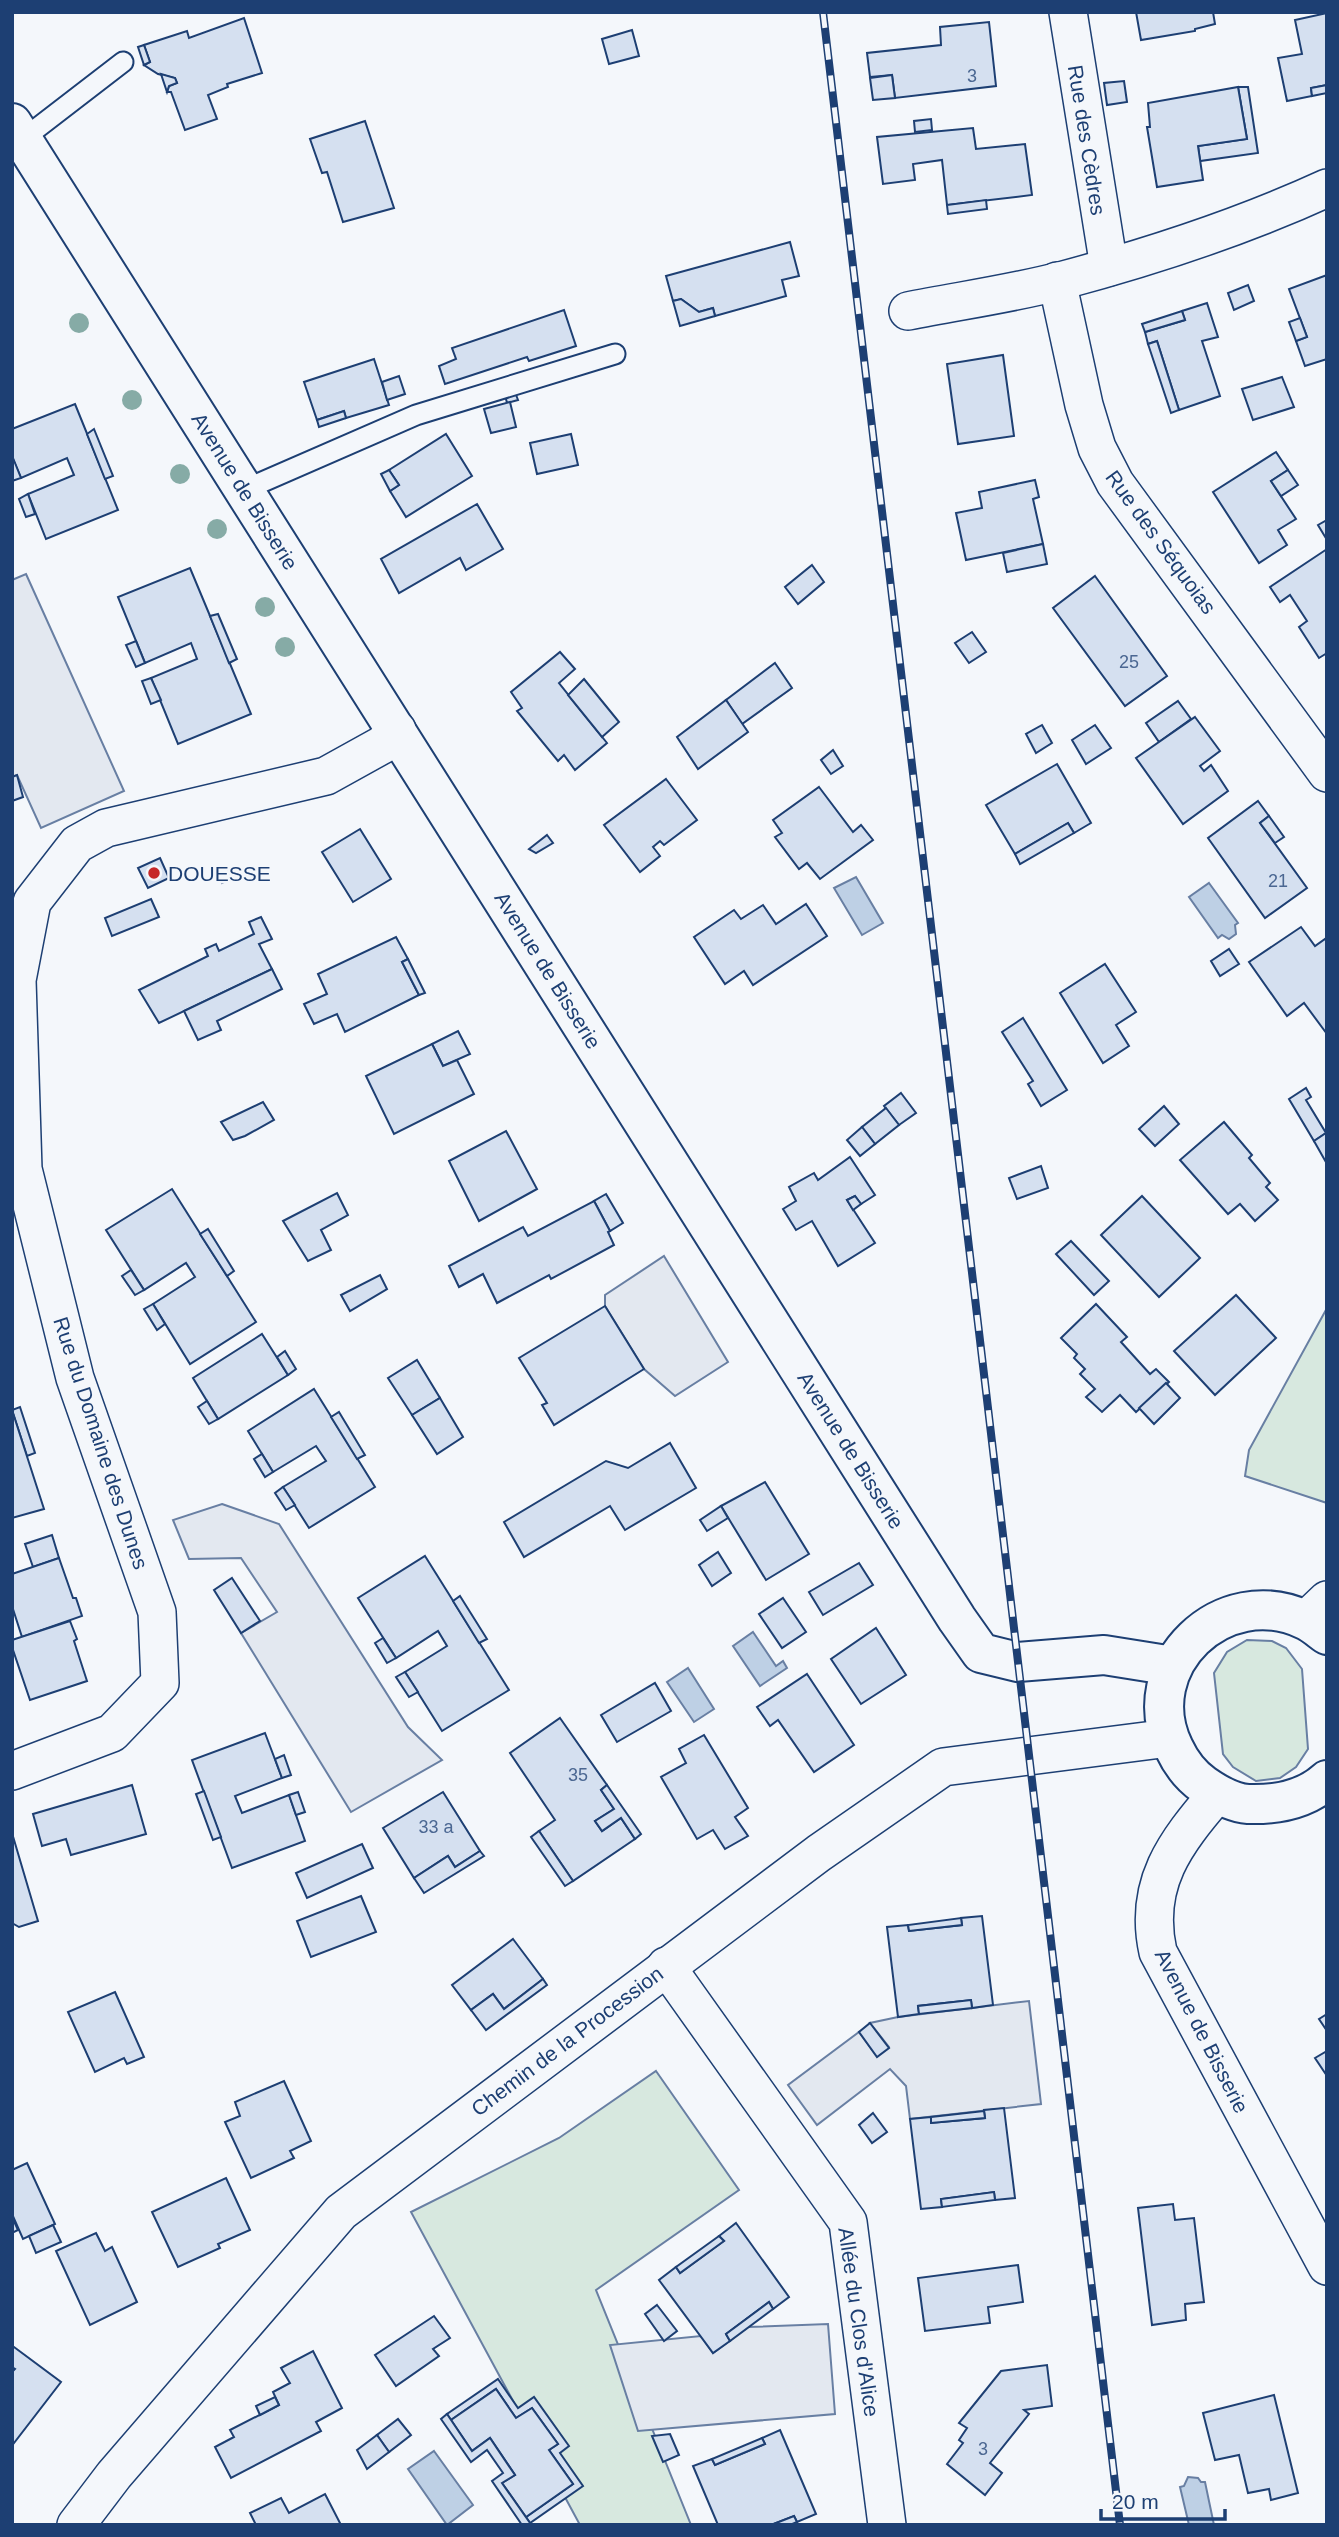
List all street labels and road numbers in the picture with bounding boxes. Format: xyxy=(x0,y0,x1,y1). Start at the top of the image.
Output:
street label: Rue des Cèdres xyxy=(1064,63,1110,217)
street label: Avenue de Bisserie xyxy=(187,408,303,574)
street label: Rue des Séquoias xyxy=(1101,466,1221,618)
street label: Avenue de Bisserie xyxy=(490,887,606,1053)
street label: Rue du Domaine des Dunes xyxy=(49,1314,153,1572)
street label: Avenue de Bisserie xyxy=(793,1367,909,1533)
street label: Avenue de Bisserie xyxy=(1151,1945,1253,2117)
street label: Chemin de la Procession xyxy=(467,1962,667,2120)
street label: Allée du Clos d'Alice xyxy=(834,2226,884,2418)

